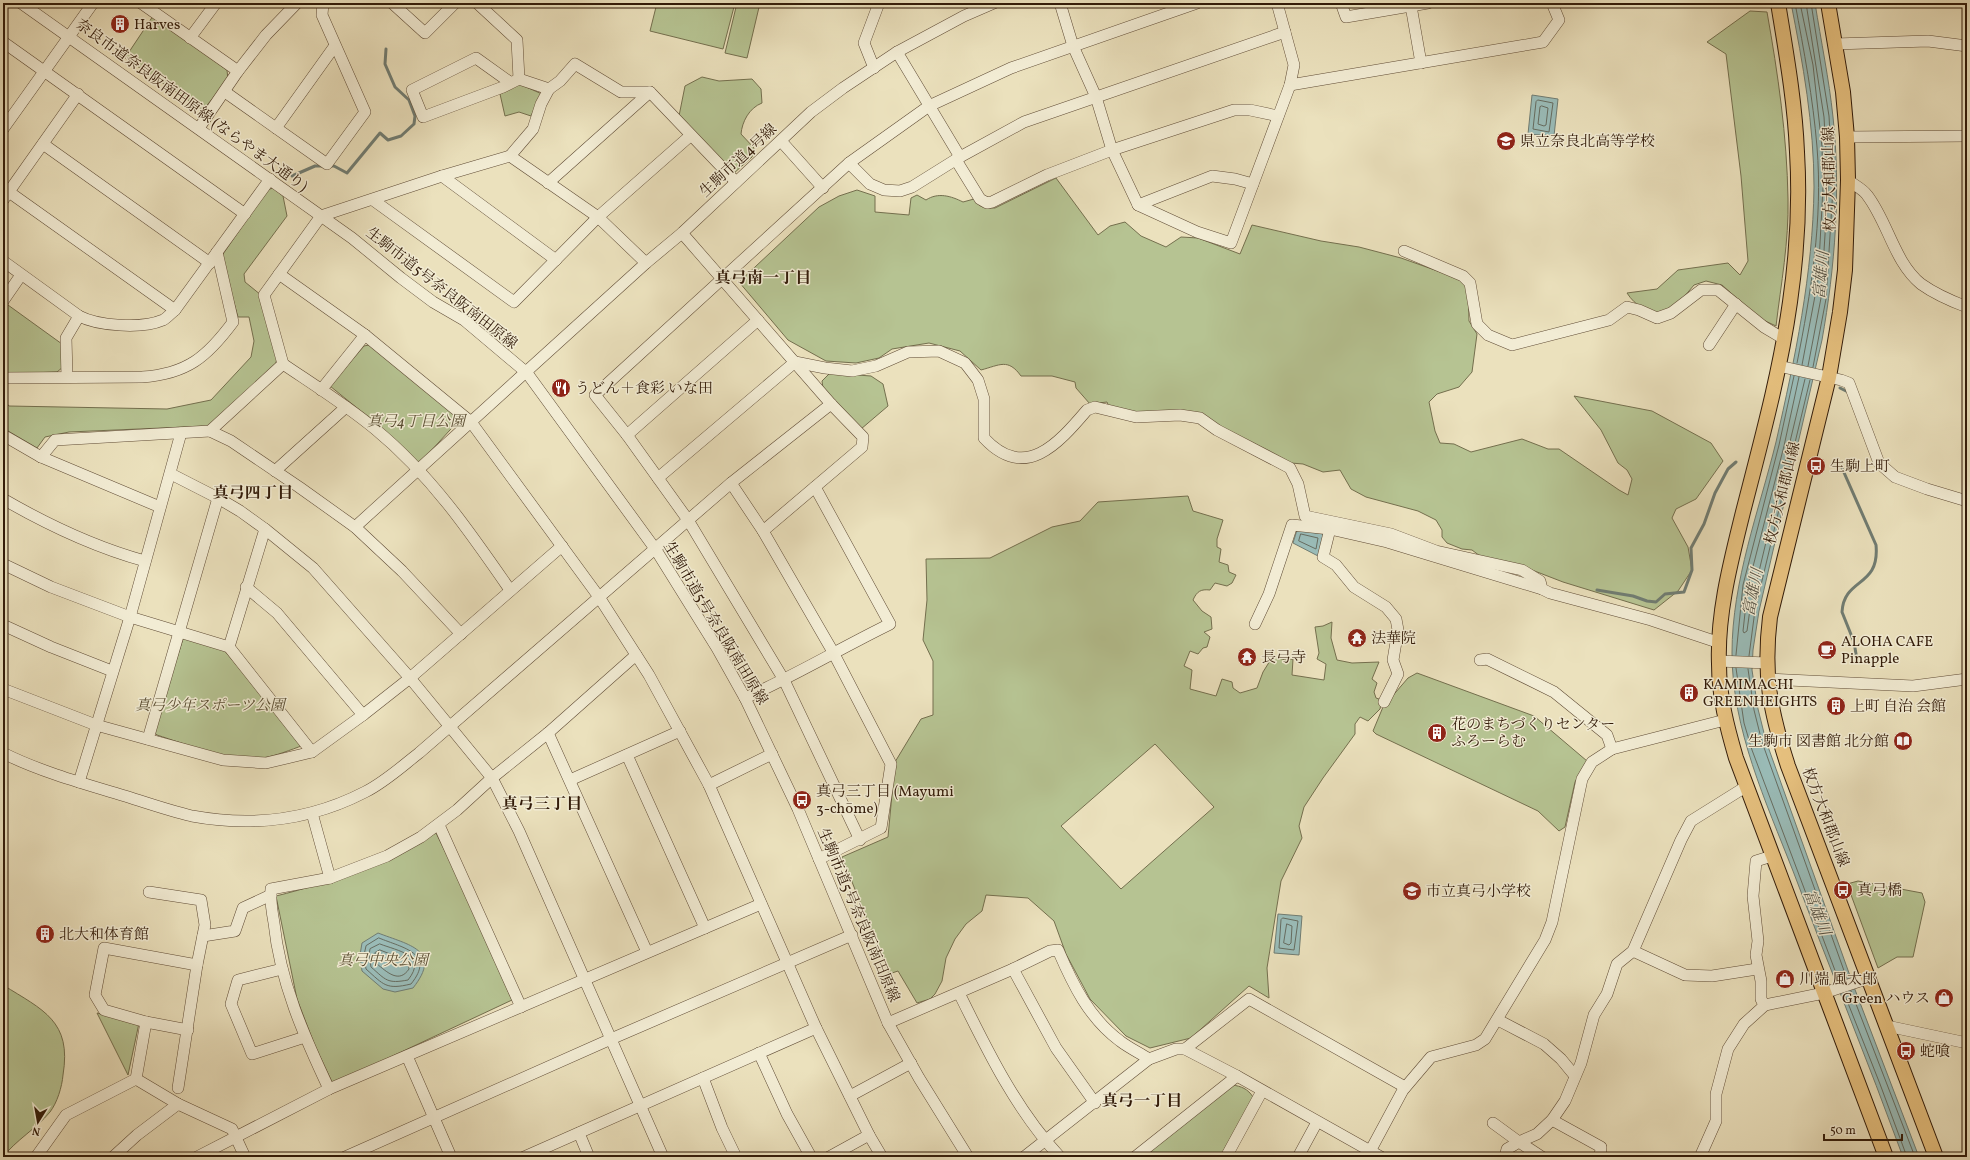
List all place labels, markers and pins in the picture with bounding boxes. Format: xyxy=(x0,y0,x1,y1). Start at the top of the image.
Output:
building icon: Harves xyxy=(109,13,131,35)
place label: Harves xyxy=(134,15,180,36)
school or university icon: 県立奈良北高等学校 xyxy=(1495,130,1517,152)
place label: 県立奈良北高等学校 xyxy=(1520,132,1655,153)
restaurant icon: うどん＋食彩 いな田 xyxy=(550,377,572,399)
place label: うどん＋食彩 いな田 xyxy=(575,379,713,400)
bus stop icon: 生駒上町 xyxy=(1805,455,1827,477)
place label: 生駒上町 xyxy=(1830,457,1890,478)
temple icon: 法華院 xyxy=(1346,627,1368,649)
place label: 法華院 xyxy=(1371,629,1416,650)
place label: ALOHA CAFE Pinapple xyxy=(1841,632,1933,670)
cafe icon: ALOHA CAFE Pinapple xyxy=(1816,639,1838,661)
temple icon: 長弓寺 xyxy=(1236,646,1258,668)
place label: 長弓寺 xyxy=(1261,648,1306,669)
place label: KAMIMACHI GREENHEIGHTS xyxy=(1703,675,1817,713)
building icon: KAMIMACHI GREENHEIGHTS xyxy=(1678,682,1700,704)
building icon: 上町 自治 会館 xyxy=(1825,695,1847,717)
place label: 上町 自治 会館 xyxy=(1850,697,1946,718)
place label: 花のまちづくりセンター ふろーらむ xyxy=(1451,715,1615,753)
building icon: 花のまちづくりセンター ふろーらむ xyxy=(1426,722,1448,744)
library icon: 生駒市 図書館 北分館 xyxy=(1892,730,1914,752)
place label: 生駒市 図書館 北分館 xyxy=(1748,732,1889,753)
place label: 真弓三丁目 (Mayumi 3-chōme) xyxy=(816,782,954,820)
bus stop icon: 真弓三丁目 (Mayumi 3-chōme) xyxy=(791,789,813,811)
bus stop icon: 真弓橋 xyxy=(1832,879,1854,901)
school or university icon: 市立真弓小学校 xyxy=(1401,880,1423,902)
place label: 真弓橋 xyxy=(1857,881,1902,902)
place label: 市立真弓小学校 xyxy=(1426,882,1531,903)
building icon: 北大和体育館 xyxy=(34,923,56,945)
place label: 北大和体育館 xyxy=(59,925,149,946)
shop icon: 川端 風太郎 xyxy=(1774,968,1796,990)
place label: 川端 風太郎 xyxy=(1799,970,1877,991)
shop icon: Green ハウス xyxy=(1933,987,1955,1009)
place label: Green ハウス xyxy=(1842,989,1930,1010)
bus stop icon: 蛇喰 xyxy=(1895,1040,1917,1062)
place label: 蛇喰 xyxy=(1920,1042,1950,1063)

